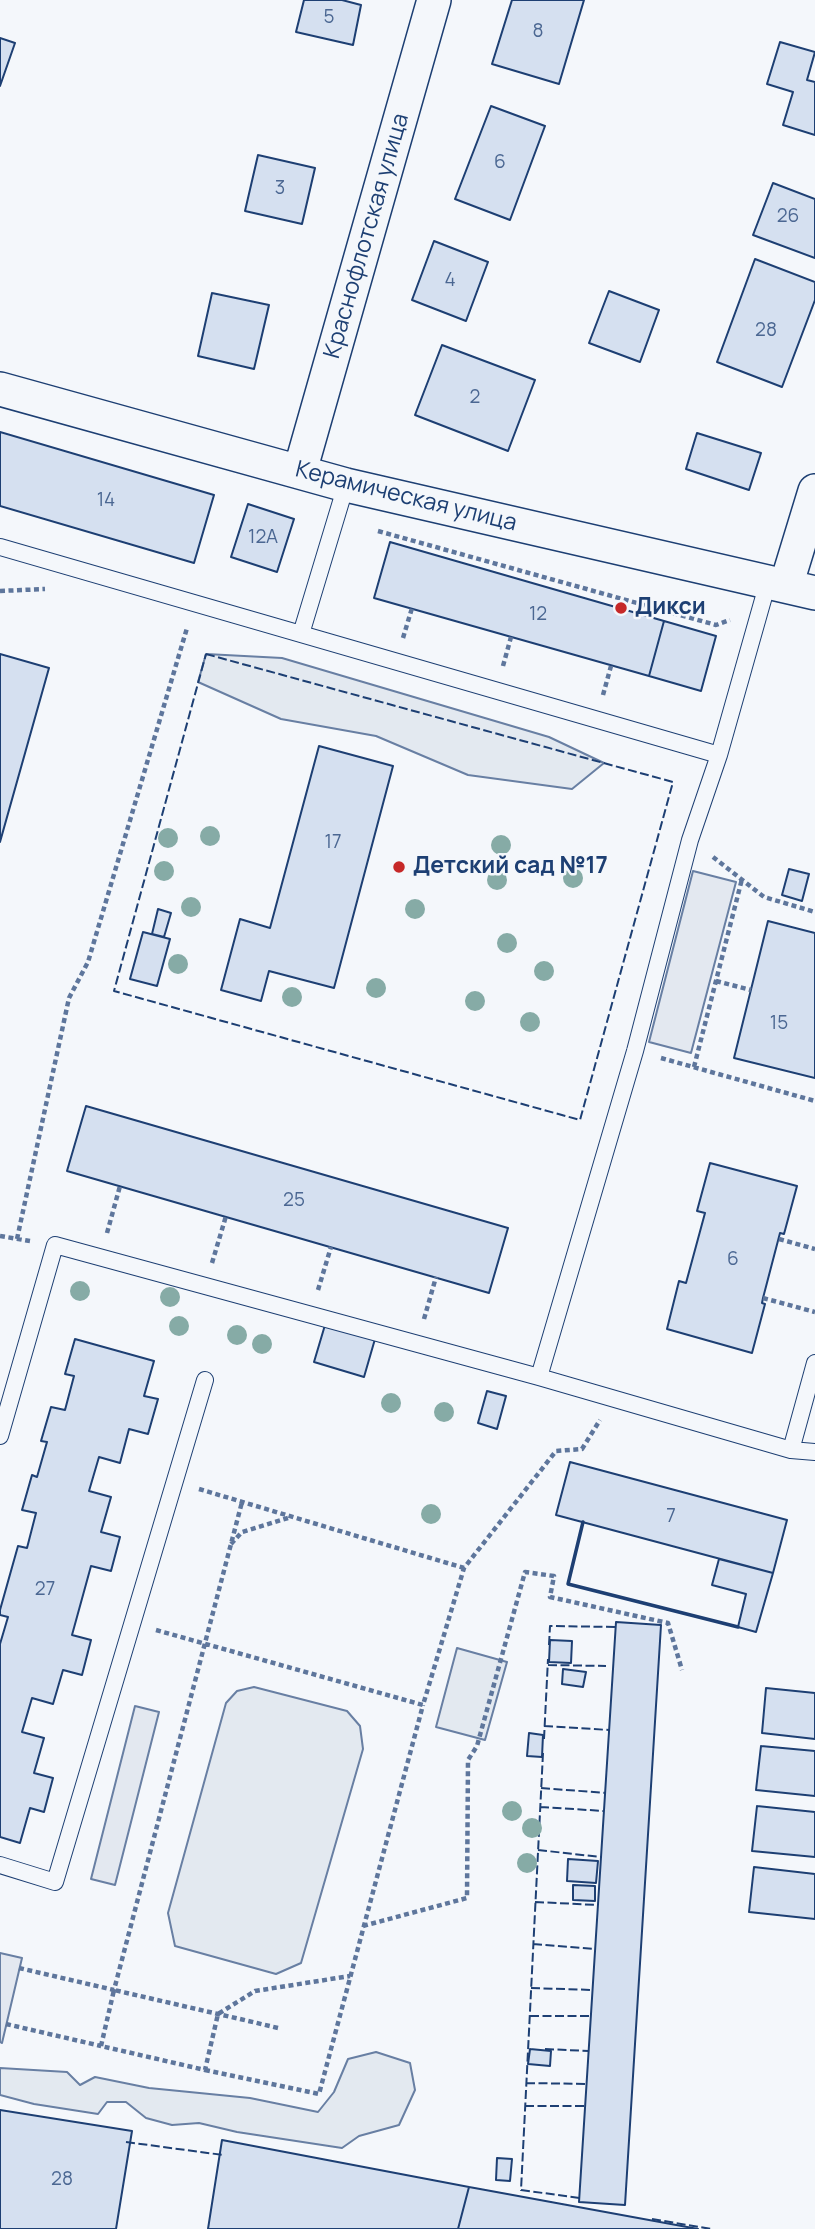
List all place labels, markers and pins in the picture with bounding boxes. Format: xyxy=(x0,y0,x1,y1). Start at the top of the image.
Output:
place label: Дикси xyxy=(635,594,706,622)
marker: Дикси xyxy=(613,600,629,616)
place label: Детский сад №17 xyxy=(413,853,608,881)
marker: Детский сад №17 xyxy=(391,859,407,875)

